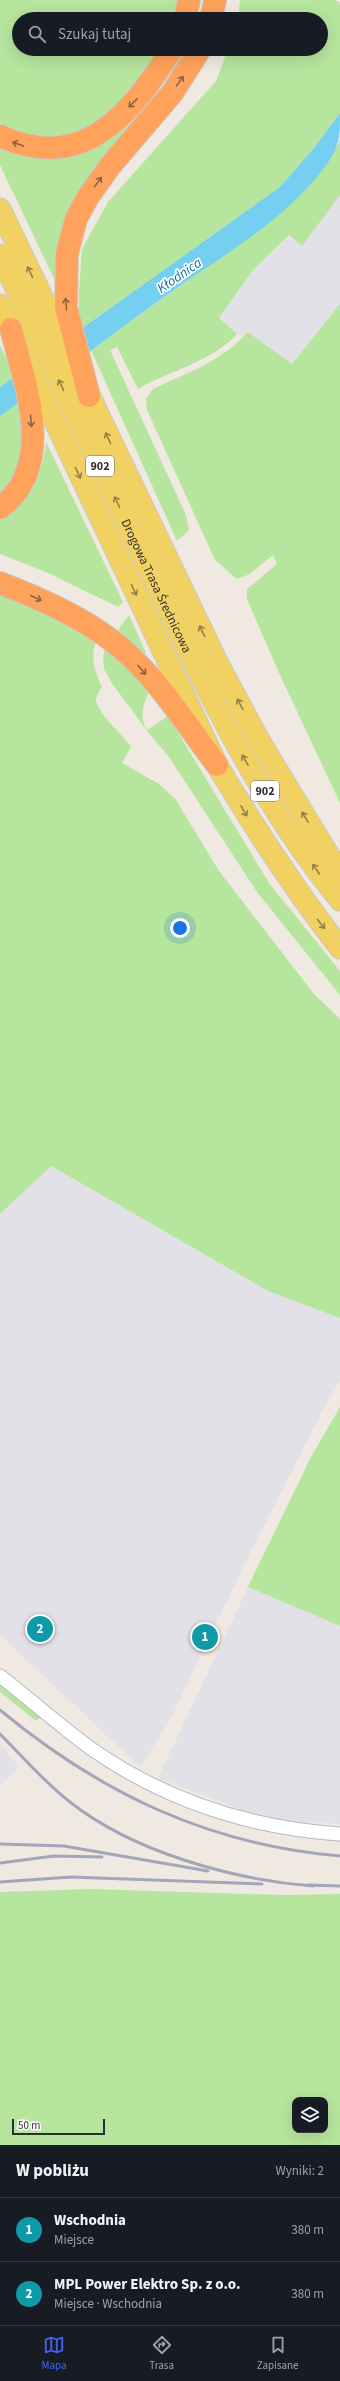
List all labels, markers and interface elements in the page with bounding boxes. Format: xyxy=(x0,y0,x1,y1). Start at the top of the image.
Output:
search box xyxy=(12,12,328,56)
icon: search xyxy=(26,23,48,45)
text: Szukaj tutaj xyxy=(58,24,131,45)
one-way arrow xyxy=(176,76,184,87)
one-way arrow xyxy=(128,98,138,108)
one-way arrow xyxy=(13,139,25,147)
one-way arrow xyxy=(94,176,103,187)
water label: Kłodnica xyxy=(153,253,206,299)
one-way arrow xyxy=(26,267,33,279)
one-way arrow xyxy=(63,298,70,311)
one-way arrow xyxy=(57,379,64,391)
one-way arrow xyxy=(28,414,35,427)
one-way arrow xyxy=(104,433,112,445)
road number: 902 xyxy=(86,456,114,476)
one-way arrow xyxy=(75,467,82,479)
one-way arrow xyxy=(113,496,120,508)
street label: Drogowa Trasa Średnicowa xyxy=(116,516,196,656)
one-way arrow xyxy=(131,584,138,596)
one-way arrow xyxy=(30,595,42,602)
one-way arrow xyxy=(198,625,205,637)
one-way arrow xyxy=(138,665,147,676)
one-way arrow xyxy=(236,698,243,710)
one-way arrow xyxy=(241,754,249,766)
road number: 902 xyxy=(251,781,279,801)
one-way arrow xyxy=(241,805,249,817)
one-way arrow xyxy=(300,811,308,823)
one-way arrow xyxy=(312,864,320,875)
your location xyxy=(170,918,190,938)
one-way arrow xyxy=(317,919,325,930)
pin: 2 xyxy=(27,1614,53,1644)
pin: 1 xyxy=(192,1622,218,1652)
map controls xyxy=(292,2097,328,2133)
button: layers xyxy=(292,2097,328,2133)
scale bar xyxy=(12,2117,105,2136)
text: 50 m xyxy=(18,2118,40,2133)
text: W pobliżu xyxy=(16,2159,89,2183)
text: Wyniki: 2 xyxy=(275,2162,324,2180)
text: Wschodnia xyxy=(54,2210,126,2231)
text: 1 xyxy=(26,2221,32,2239)
text: 380 m xyxy=(291,2221,324,2239)
text: Miejsce xyxy=(54,2231,94,2249)
text: MPL Power Elektro Sp. z o.o. xyxy=(54,2274,240,2295)
text: 2 xyxy=(26,2285,32,2303)
text: 380 m xyxy=(291,2285,324,2303)
text: Miejsce · Wschodnia xyxy=(54,2295,162,2313)
tab: Mapa xyxy=(41,2334,66,2373)
tab: Trasa xyxy=(149,2334,174,2373)
tab: Zapisane xyxy=(257,2334,299,2373)

